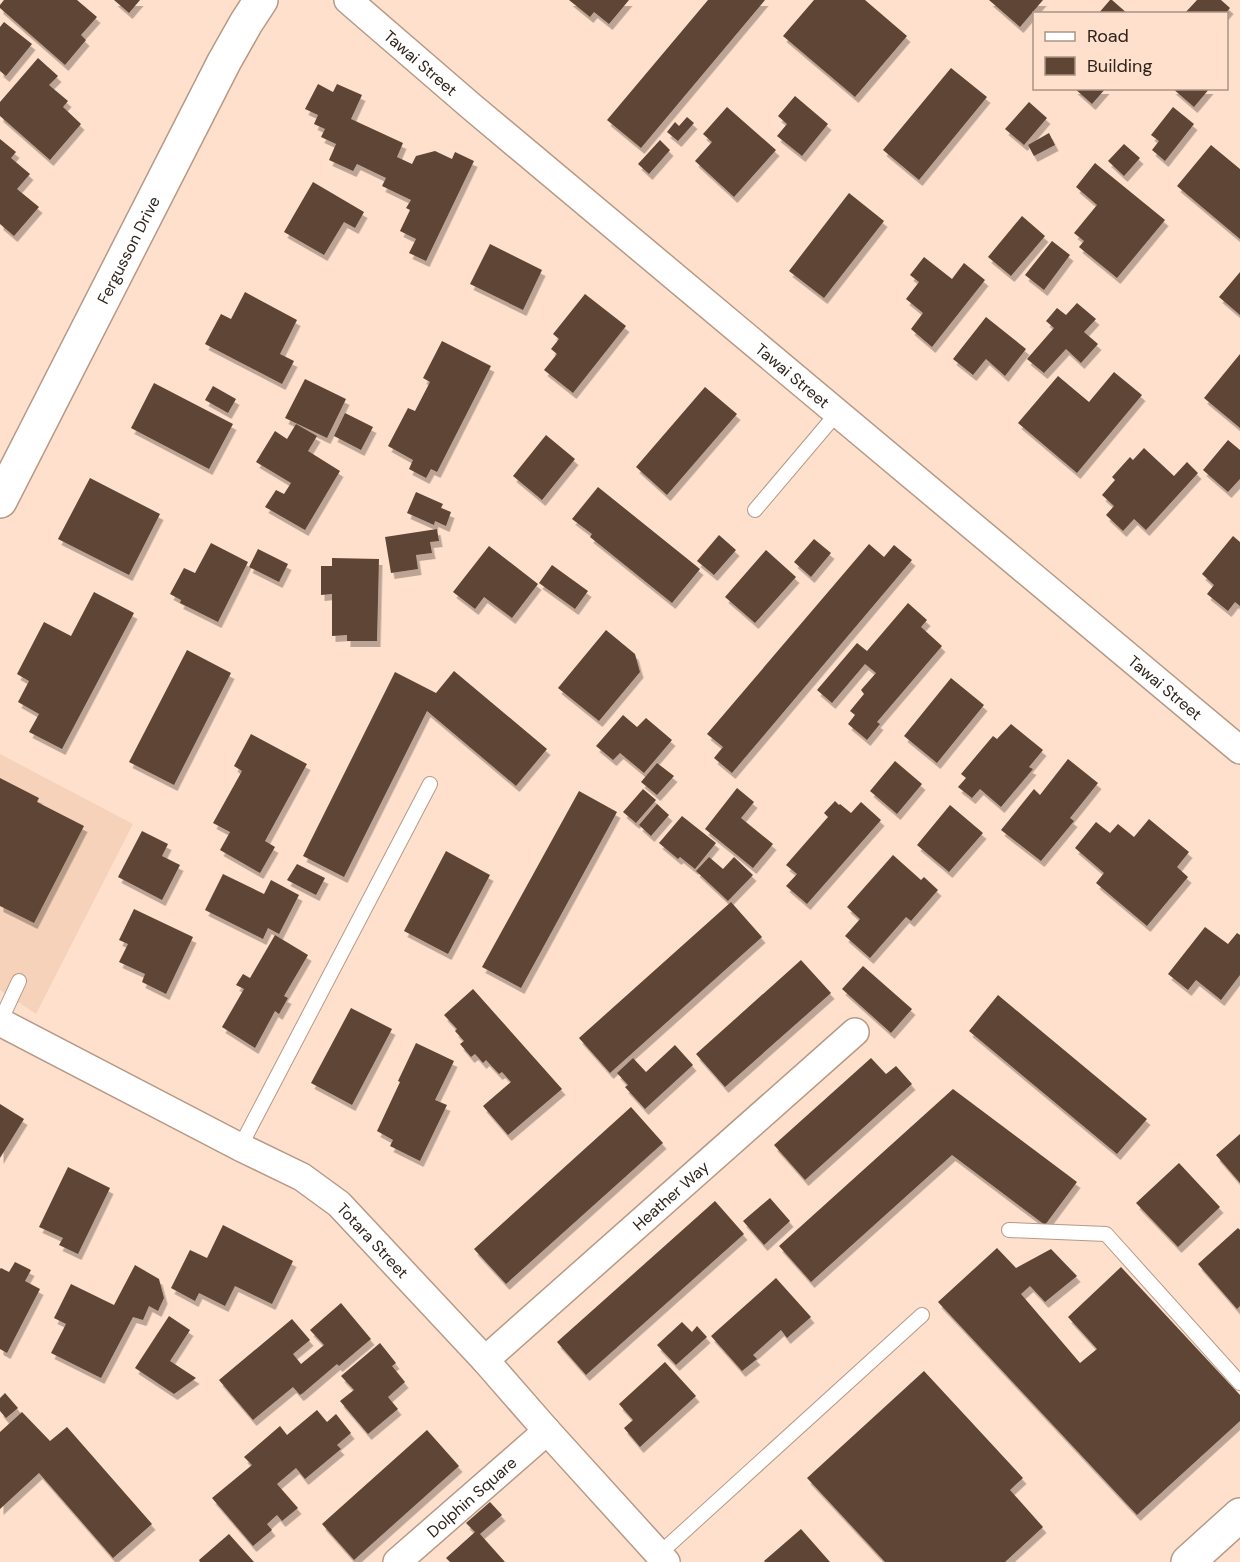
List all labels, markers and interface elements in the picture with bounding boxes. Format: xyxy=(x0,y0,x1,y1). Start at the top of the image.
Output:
legend xyxy=(1033,12,1228,90)
text: Road xyxy=(1087,24,1129,48)
street label: Tawai Street xyxy=(380,25,462,100)
text: Building xyxy=(1087,54,1152,78)
street label: Fergusson Drive xyxy=(92,192,164,307)
street label: Tawai Street xyxy=(751,338,834,413)
street label: Tawai Street xyxy=(1124,650,1207,725)
street label: Heather Way xyxy=(628,1156,713,1235)
street label: Totara Street xyxy=(333,1198,413,1283)
street label: Dolphin Square xyxy=(422,1452,521,1542)

